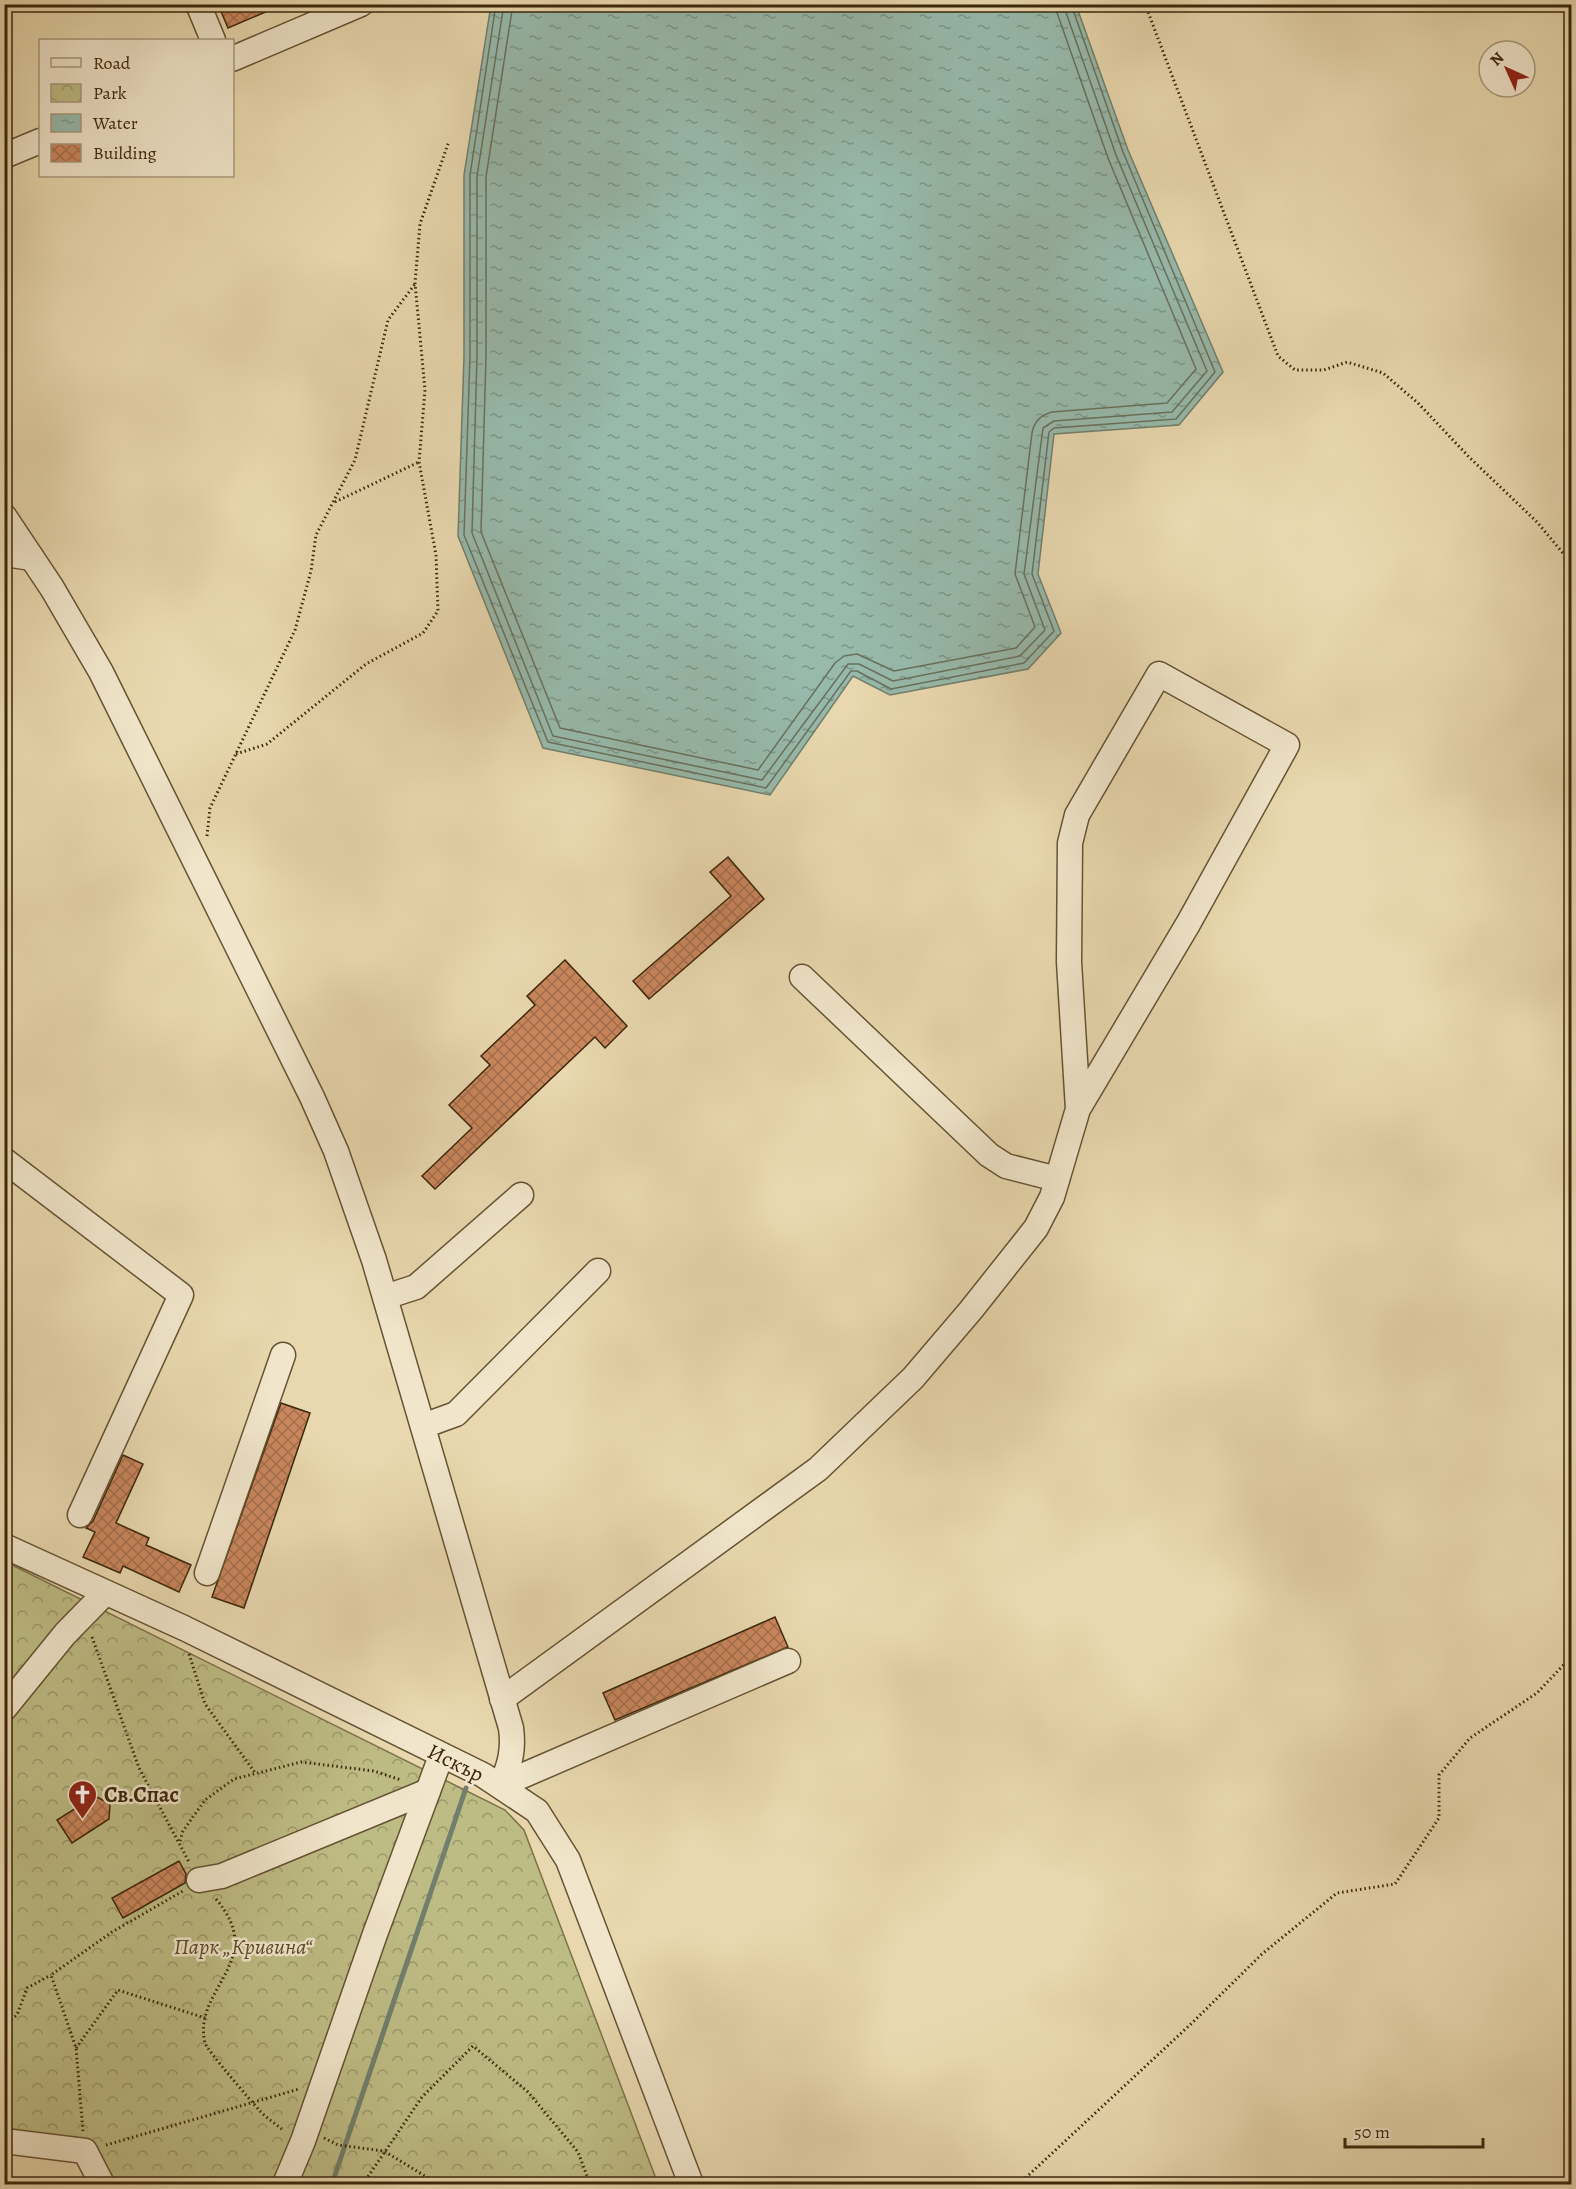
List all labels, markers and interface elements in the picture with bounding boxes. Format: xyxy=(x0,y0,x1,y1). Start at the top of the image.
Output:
legend xyxy=(39,39,234,177)
north arrow xyxy=(1477,39,1537,99)
text: N xyxy=(1485,47,1509,71)
text: Road xyxy=(93,51,131,75)
text: Park xyxy=(93,81,127,105)
text: Water xyxy=(92,111,138,135)
text: Building xyxy=(93,141,157,165)
street label: Искър xyxy=(422,1736,489,1789)
church icon: Св.Спас xyxy=(67,1778,99,1820)
place label: Св.Спас xyxy=(104,1780,179,1810)
park label: Парк „Кривина“ xyxy=(174,1932,313,1962)
scale bar xyxy=(1345,2111,1483,2149)
text: 50 m xyxy=(1354,2120,1390,2144)

